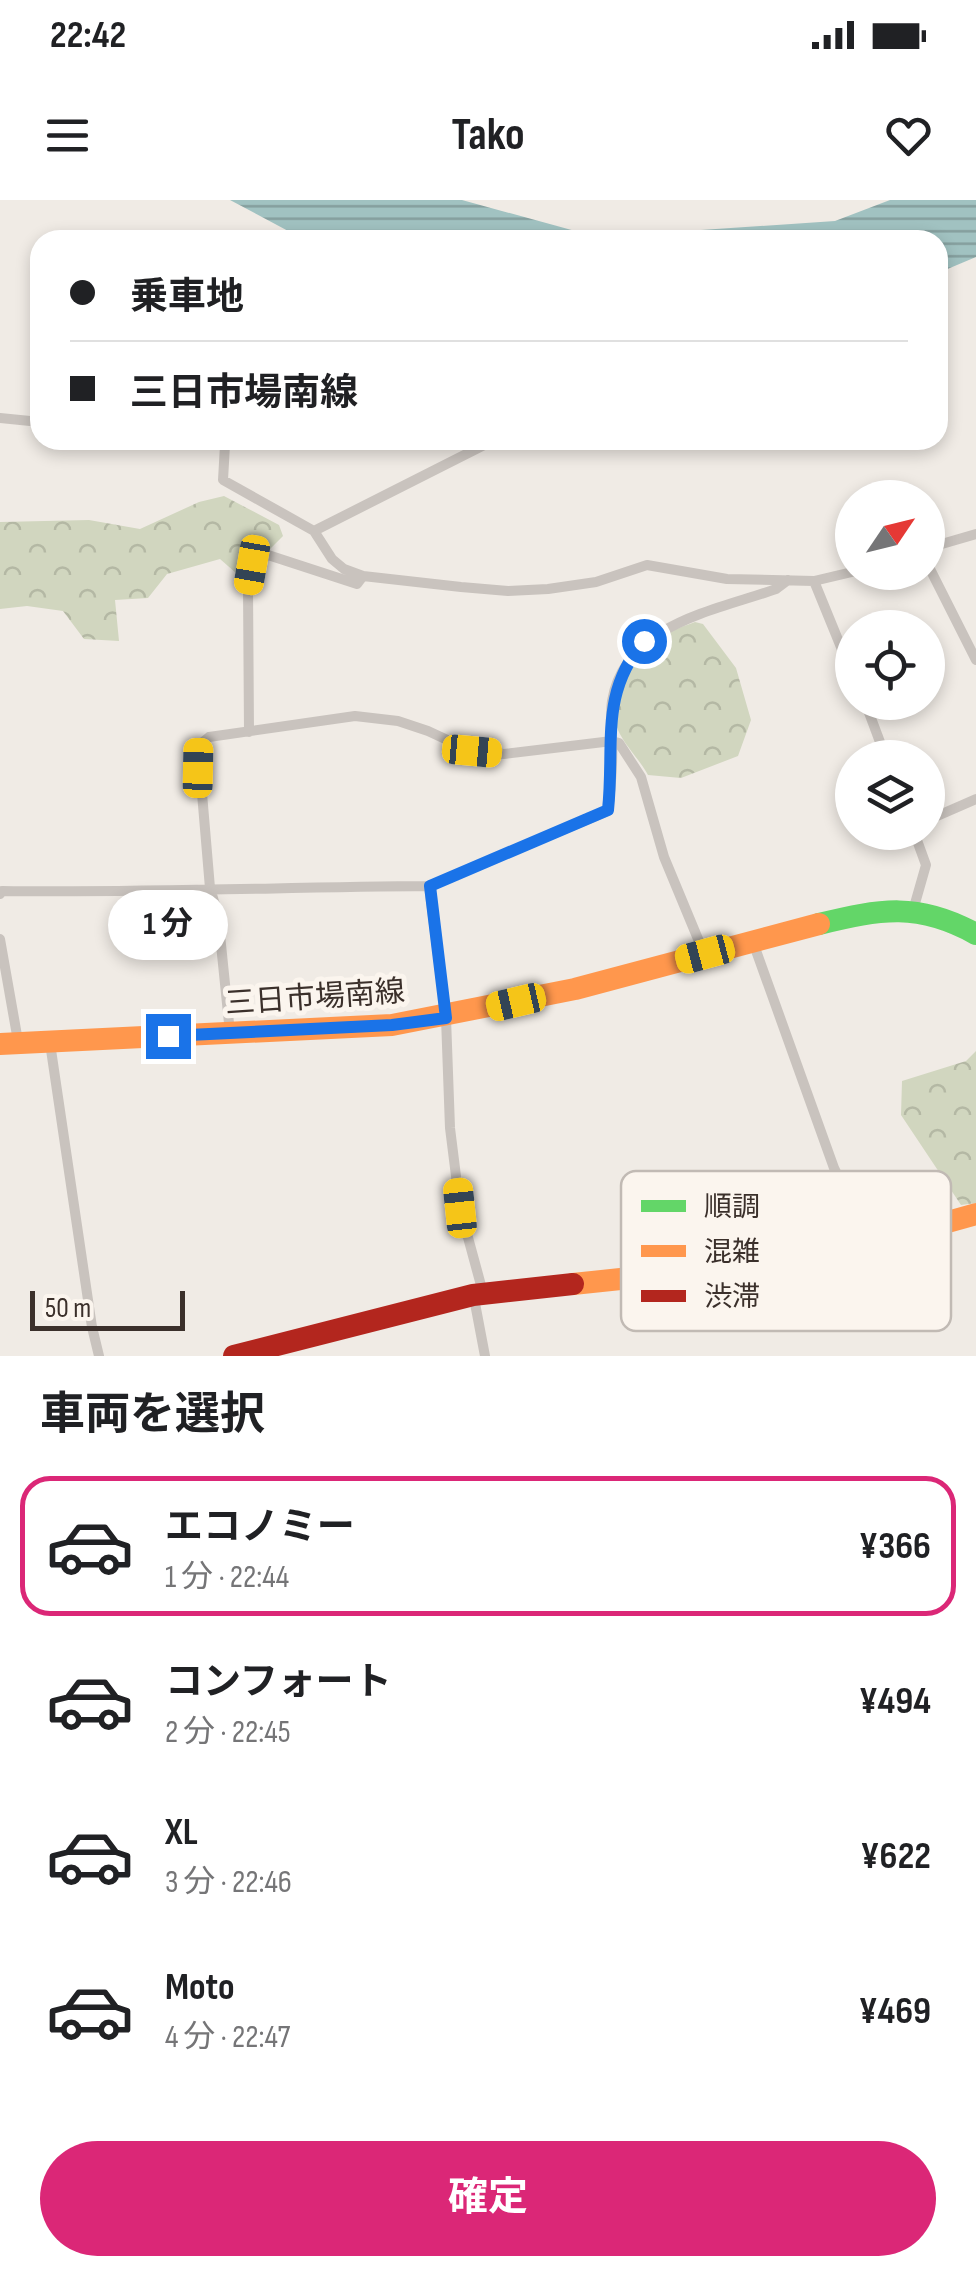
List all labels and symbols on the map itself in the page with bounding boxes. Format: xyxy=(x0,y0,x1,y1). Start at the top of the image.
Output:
north arrow xyxy=(835,480,945,590)
car xyxy=(232,533,272,597)
route start xyxy=(622,619,667,664)
car xyxy=(441,733,503,769)
car xyxy=(182,738,214,798)
callout: 1 分 xyxy=(108,891,228,961)
car xyxy=(672,932,738,976)
street label: 三日市場南線 xyxy=(224,974,406,1022)
car xyxy=(483,981,549,1023)
route end xyxy=(146,1014,191,1059)
legend xyxy=(621,1171,951,1331)
car xyxy=(442,1177,478,1239)
text: 順調 xyxy=(704,1191,760,1224)
text: 混雑 xyxy=(704,1236,760,1269)
text: 渋滞 xyxy=(704,1281,760,1314)
scale bar xyxy=(30,1286,185,1330)

